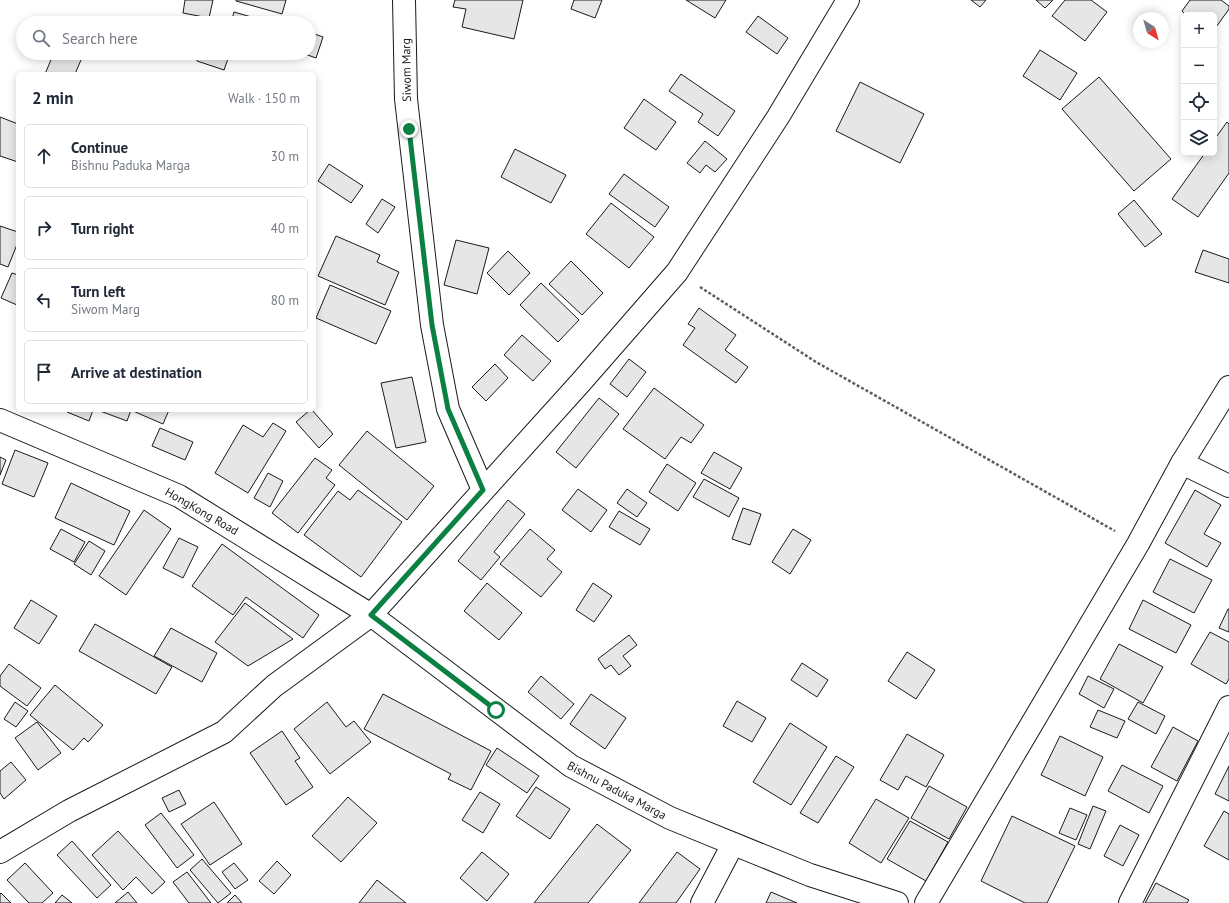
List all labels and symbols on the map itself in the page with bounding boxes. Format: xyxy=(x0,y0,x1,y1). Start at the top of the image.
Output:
north arrow xyxy=(1133,12,1169,48)
street label: Siwom Marg xyxy=(398,38,414,102)
route end xyxy=(400,120,418,138)
street label: HongKong Road xyxy=(163,484,241,538)
route start xyxy=(487,701,505,719)
street label: Bishnu Paduka Marga xyxy=(565,758,669,822)

